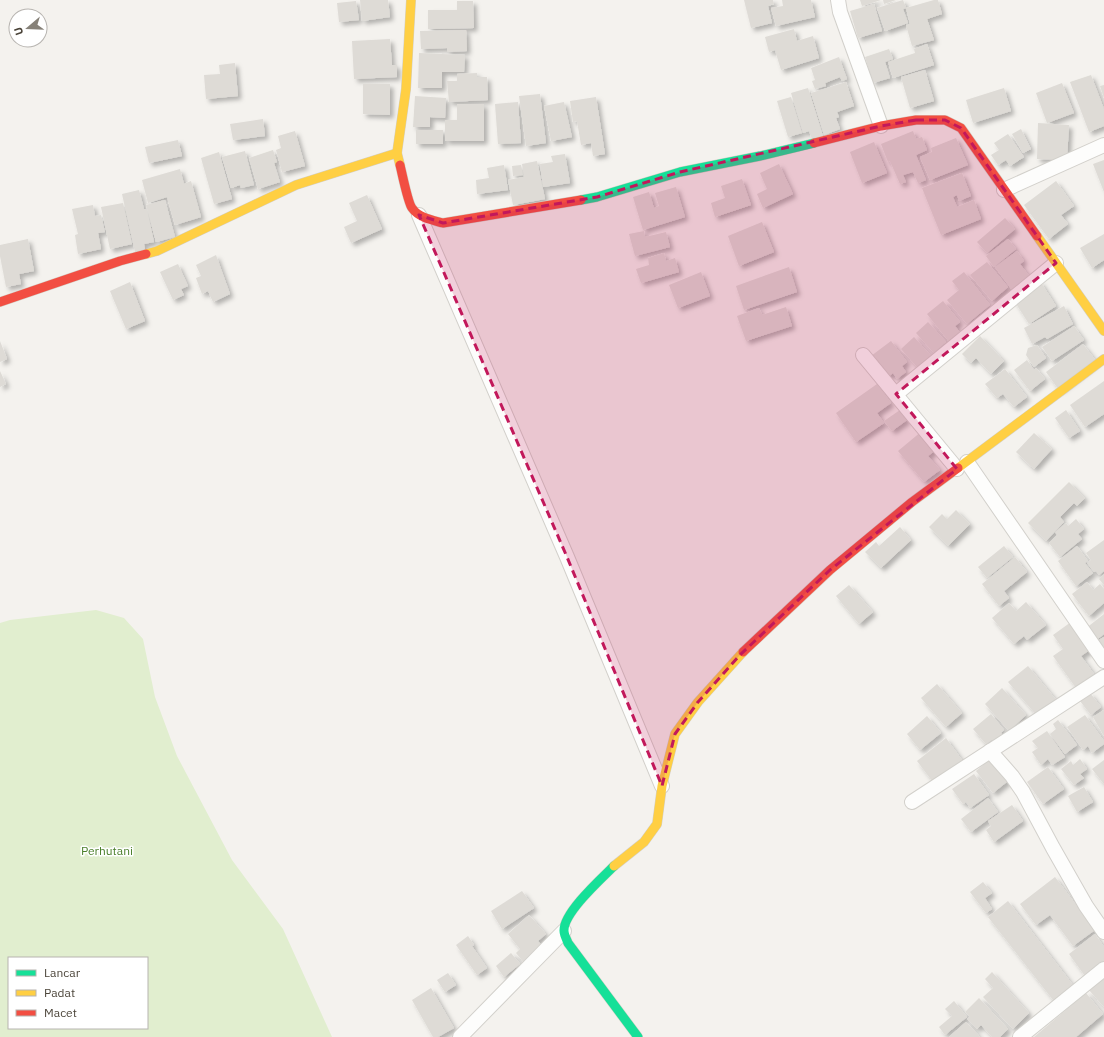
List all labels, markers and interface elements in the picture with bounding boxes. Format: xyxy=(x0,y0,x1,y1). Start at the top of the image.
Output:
north arrow xyxy=(8,8,48,48)
text: U xyxy=(11,25,26,37)
park label: Perhutani xyxy=(81,843,133,858)
legend xyxy=(8,957,148,1029)
text: Lancar xyxy=(44,965,81,980)
text: Padat xyxy=(44,985,75,1000)
text: Macet xyxy=(44,1005,77,1020)

